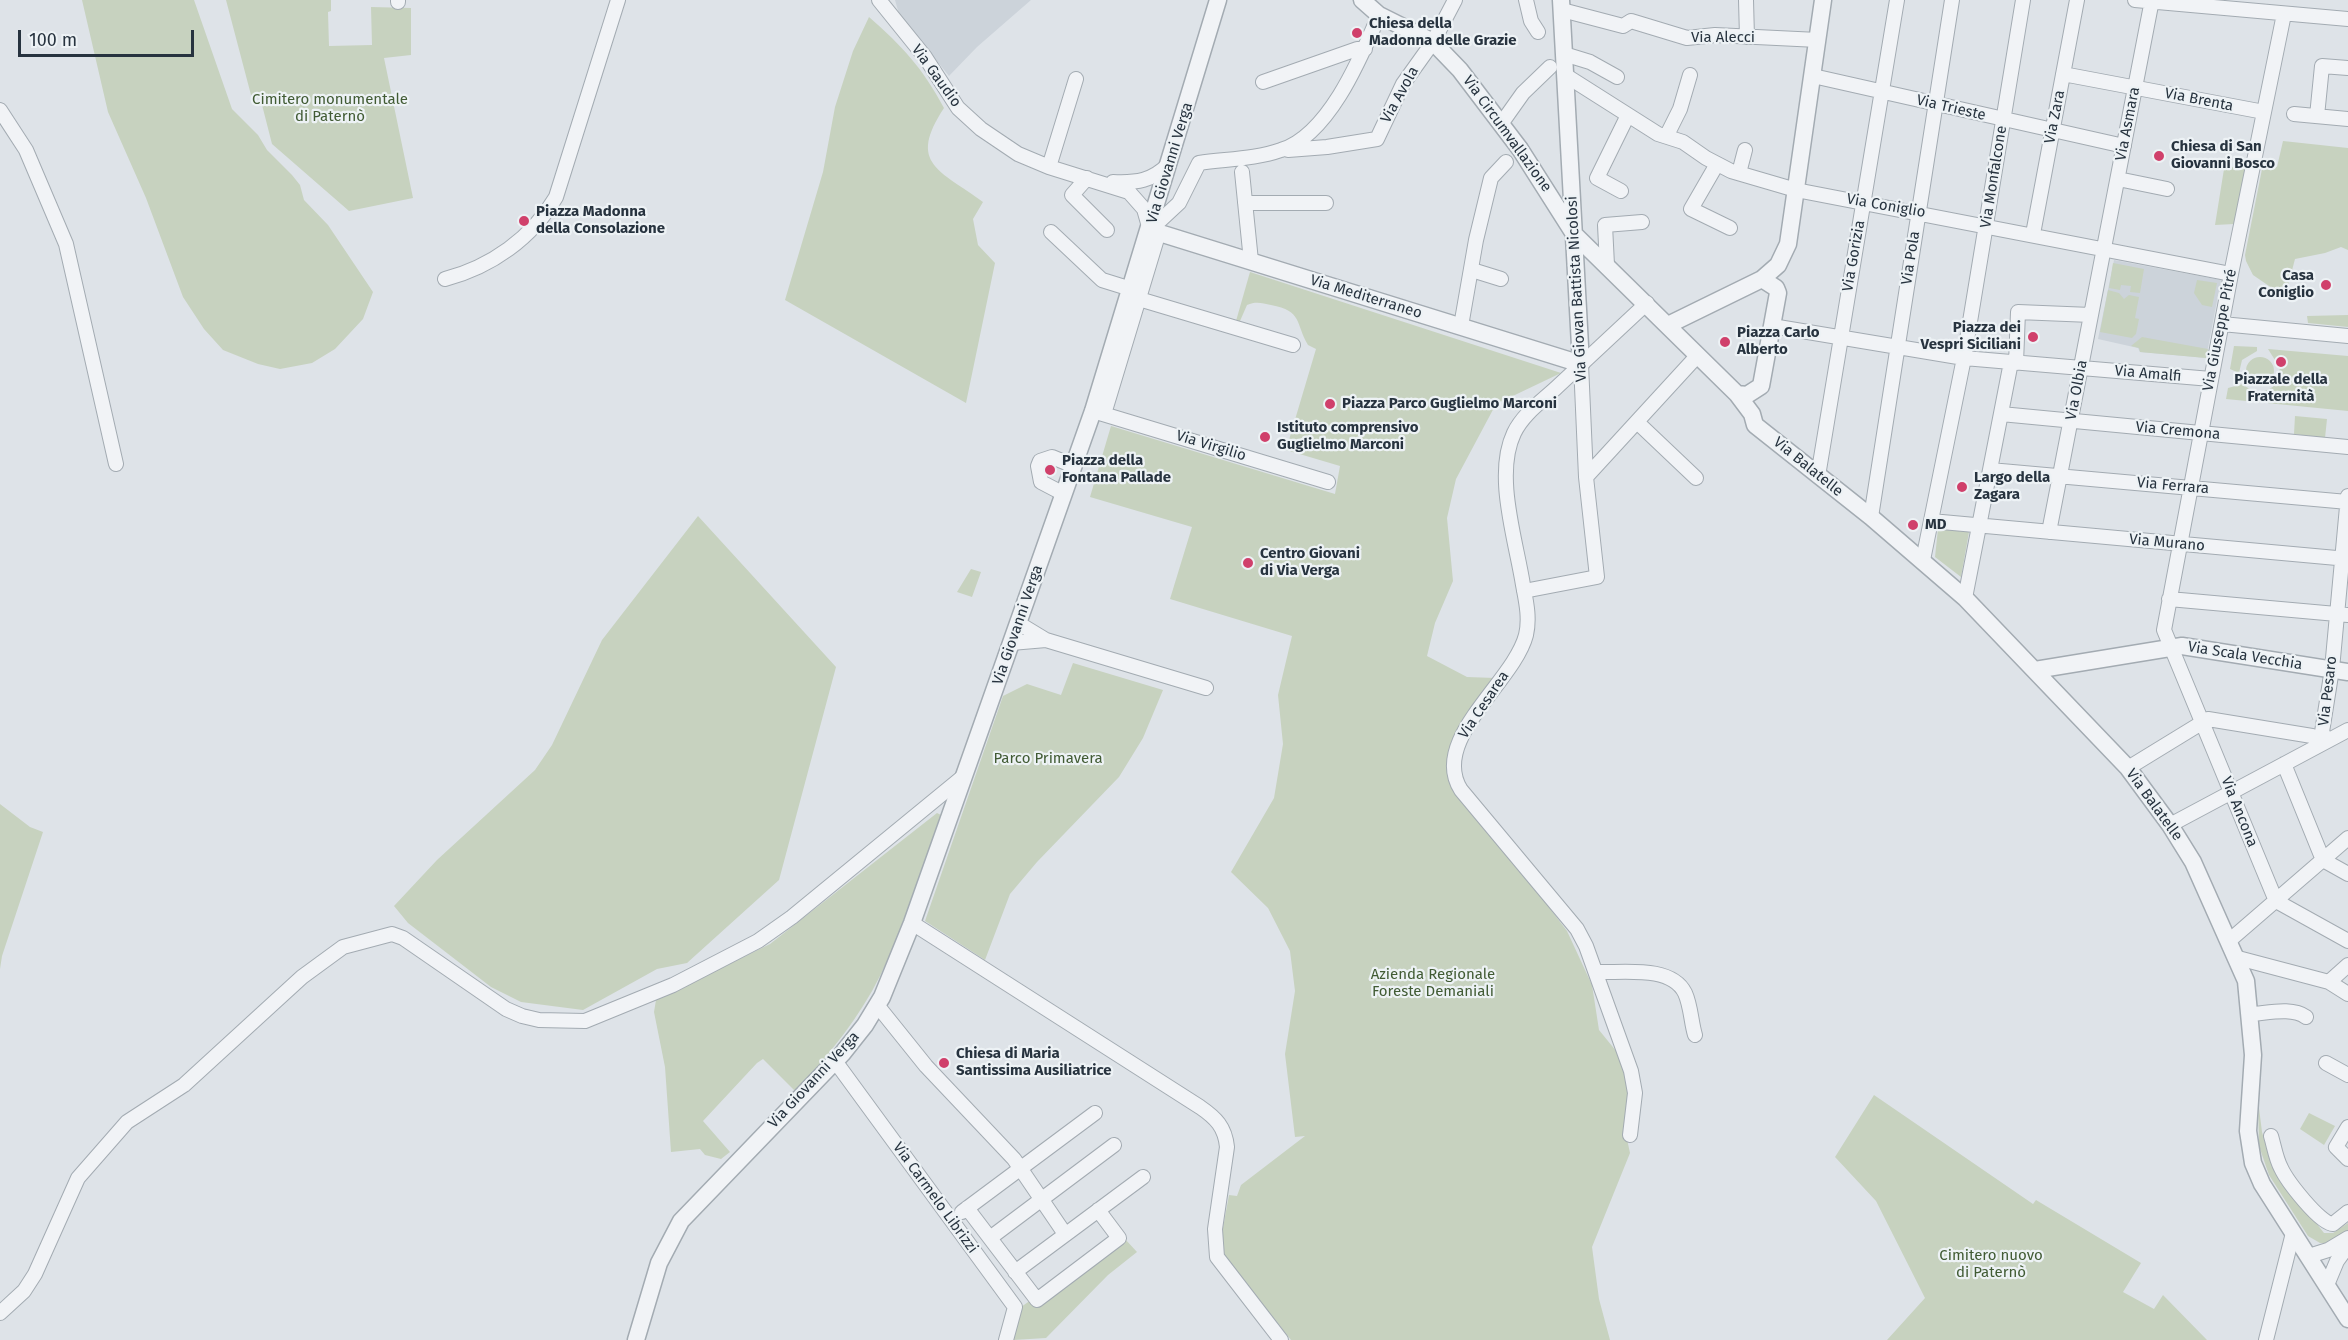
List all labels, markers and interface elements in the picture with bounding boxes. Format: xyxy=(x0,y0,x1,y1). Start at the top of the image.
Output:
place label: Chiesa della Madonna delle Grazie xyxy=(1369,15,1517,50)
scale bar xyxy=(21,18,196,56)
marker: Chiesa della Madonna delle Grazie xyxy=(1350,26,1364,40)
text: 100 m xyxy=(29,29,77,51)
street label: Via Alecci xyxy=(1691,29,1755,47)
street label: Via Gaudio xyxy=(907,41,965,111)
street label: Via Avola xyxy=(1377,64,1423,126)
street label: Via Circumvallazione xyxy=(1459,72,1555,196)
street label: Via Brenta xyxy=(2163,85,2235,115)
street label: Via Asmara xyxy=(2112,86,2144,162)
street label: Via Zara xyxy=(2041,89,2069,145)
park label: Cimitero monumentale di Paternò xyxy=(252,91,408,126)
street label: Via Trieste xyxy=(1915,91,1987,125)
street label: Via Giovanni Verga xyxy=(1143,100,1197,226)
street label: Via Monfalcone xyxy=(1977,124,2011,230)
place label: Chiesa di San Giovanni Bosco xyxy=(2171,138,2275,173)
marker: Chiesa di San Giovanni Bosco xyxy=(2152,149,2166,163)
street label: Via Coniglio xyxy=(1845,190,1927,222)
street label: Via Giovan Battista Nicolosi xyxy=(1563,195,1591,383)
place label: Piazza Madonna della Consolazione xyxy=(536,203,665,238)
marker: Piazza Madonna della Consolazione xyxy=(517,214,531,228)
street label: Via Gorizia xyxy=(1839,219,1869,293)
street label: Via Pola xyxy=(1898,230,1924,286)
street label: Via Giuseppe Pitré xyxy=(2199,267,2241,393)
place label: Casa Coniglio xyxy=(2258,267,2314,302)
street label: Via Mediterraneo xyxy=(1308,271,1424,323)
marker: Casa Coniglio xyxy=(2319,278,2333,292)
place label: Piazza dei Vespri Siciliani xyxy=(1921,319,2021,354)
place label: Piazza Carlo Alberto xyxy=(1737,324,1820,359)
marker: Piazza dei Vespri Siciliani xyxy=(2026,330,2040,344)
marker: Piazza Carlo Alberto xyxy=(1718,335,1732,349)
marker: Piazzale della Fraternità xyxy=(2274,355,2288,369)
street label: Via Olbia xyxy=(2062,358,2092,422)
street label: Via Amalfi xyxy=(2114,362,2182,386)
place label: Piazzale della Fraternità xyxy=(2234,371,2328,406)
place label: Piazza Parco Guglielmo Marconi xyxy=(1342,395,1557,413)
marker: Piazza Parco Guglielmo Marconi xyxy=(1323,397,1337,411)
street label: Via Cremona xyxy=(2135,418,2221,444)
place label: Istituto comprensivo Guglielmo Marconi xyxy=(1277,419,1418,454)
street label: Via Virgilio xyxy=(1174,427,1248,465)
marker: Istituto comprensivo Guglielmo Marconi xyxy=(1258,430,1272,444)
street label: Via Balatelle xyxy=(1769,433,1847,501)
place label: Piazza della Fontana Pallade xyxy=(1062,452,1171,487)
marker: Piazza della Fontana Pallade xyxy=(1043,463,1057,477)
place label: Largo della Zagara xyxy=(1974,469,2050,504)
street label: Via Ferrara xyxy=(2136,474,2210,498)
marker: Largo della Zagara xyxy=(1955,480,1969,494)
place label: MD xyxy=(1925,516,1947,534)
marker: MD xyxy=(1906,518,1920,532)
street label: Via Murano xyxy=(2128,531,2206,555)
place label: Centro Giovani di Via Verga xyxy=(1260,545,1360,580)
marker: Centro Giovani di Via Verga xyxy=(1241,556,1255,570)
street label: Via Giovanni Verga xyxy=(989,563,1047,687)
street label: Via Scala Vecchia xyxy=(2186,638,2304,674)
street label: Via Pesaro xyxy=(2315,655,2341,727)
street label: Via Cesarea xyxy=(1455,668,1513,742)
park label: Parco Primavera xyxy=(993,750,1103,768)
street label: Via Balatelle xyxy=(2122,766,2186,844)
street label: Via Ancona xyxy=(2217,774,2261,850)
park label: Azienda Regionale Foreste Demaniali xyxy=(1371,966,1495,1001)
street label: Via Giovanni Verga xyxy=(765,1028,863,1132)
place label: Chiesa di Maria Santissima Ausiliatrice xyxy=(956,1045,1112,1080)
marker: Chiesa di Maria Santissima Ausiliatrice xyxy=(937,1056,951,1070)
street label: Via Carmelo Librizzi xyxy=(889,1139,981,1257)
park label: Cimitero nuovo di Paternò xyxy=(1939,1247,2043,1282)

